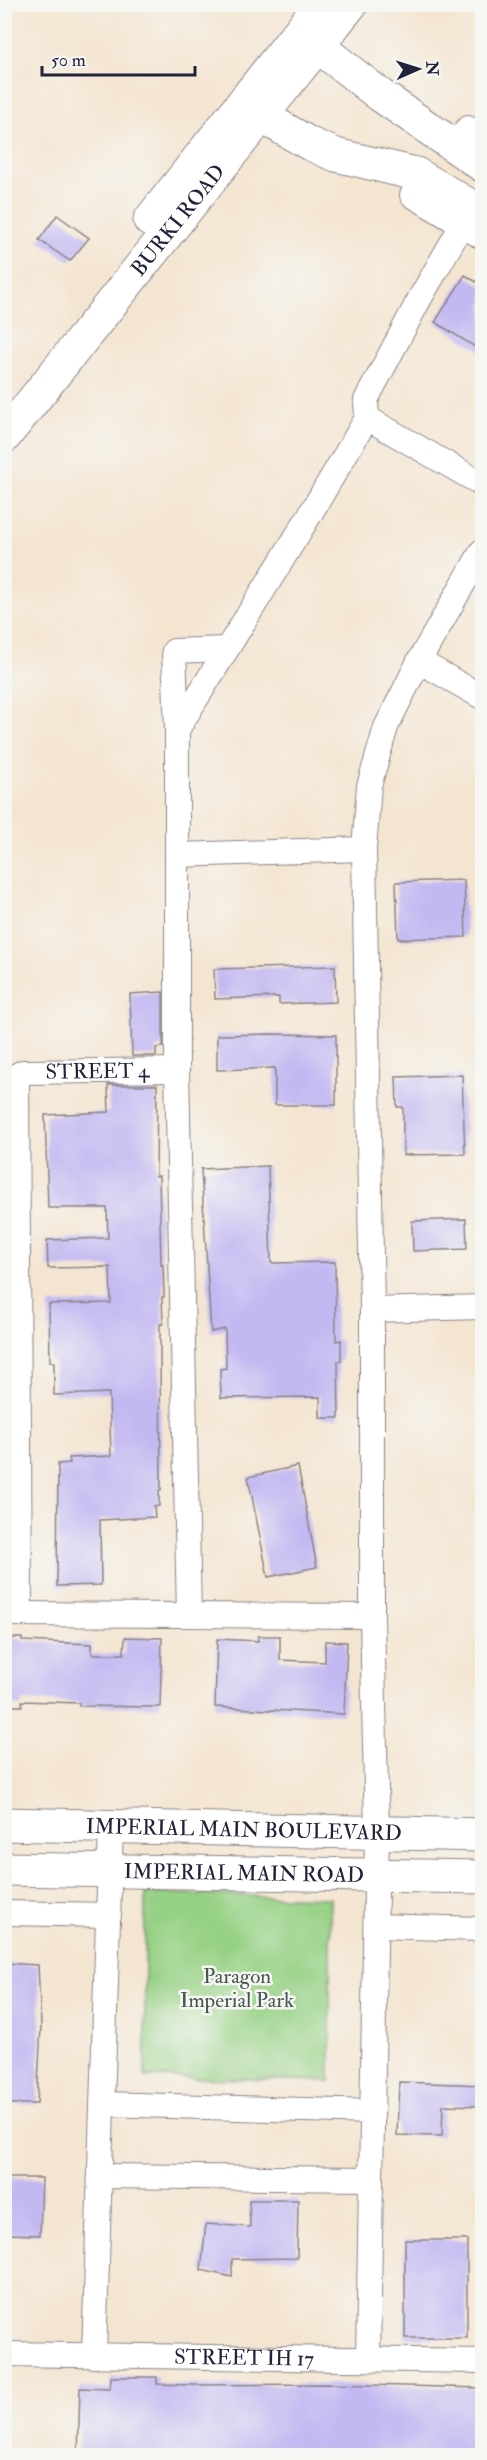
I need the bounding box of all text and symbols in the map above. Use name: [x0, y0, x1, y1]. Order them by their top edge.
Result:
scale bar: [42, 39, 195, 77]
north arrow: [388, 39, 448, 99]
text: 50 m: [51, 49, 86, 72]
text: N: [422, 60, 442, 77]
street label: BURKI ROAD: [125, 159, 231, 282]
street label: STREET 4: [45, 1057, 151, 1086]
street label: IMPERIAL MAIN BOULEVARD: [86, 1813, 402, 1847]
street label: IMPERIAL MAIN ROAD: [124, 1858, 364, 1889]
park label: Paragon Imperial Park: [180, 1963, 294, 2014]
street label: STREET IH 17: [174, 2343, 314, 2373]

